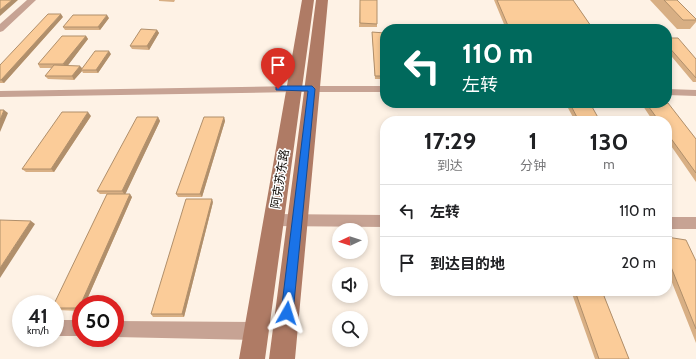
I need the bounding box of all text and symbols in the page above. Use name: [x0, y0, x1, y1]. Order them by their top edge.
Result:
text: 110 m: [462, 36, 533, 70]
icon: left: [396, 40, 448, 92]
pin: [261, 48, 295, 89]
icon: arrive: [267, 54, 289, 76]
text: 左转: [462, 74, 498, 96]
text: 17:29: [424, 126, 476, 155]
text: 1: [529, 126, 537, 155]
text: 130: [590, 127, 628, 156]
street label: 阿克苏东路: [267, 148, 292, 210]
text: m: [603, 156, 615, 172]
text: 到达: [437, 157, 463, 173]
text: 分钟: [520, 157, 546, 173]
icon: left: [396, 200, 418, 222]
text: 110 m: [619, 202, 656, 220]
text: 左转: [430, 203, 460, 221]
north arrow: [332, 223, 368, 259]
map controls: [332, 223, 368, 347]
icon: arrive: [396, 252, 418, 274]
text: 20 m: [621, 254, 656, 272]
text: 到达目的地: [430, 255, 505, 273]
button: sound: [332, 267, 368, 303]
position arrow: [266, 292, 308, 334]
speed limit sign: 50: [72, 295, 124, 347]
text: 41: [28, 304, 48, 328]
button: search: [332, 311, 368, 347]
text: km/h: [27, 324, 49, 337]

